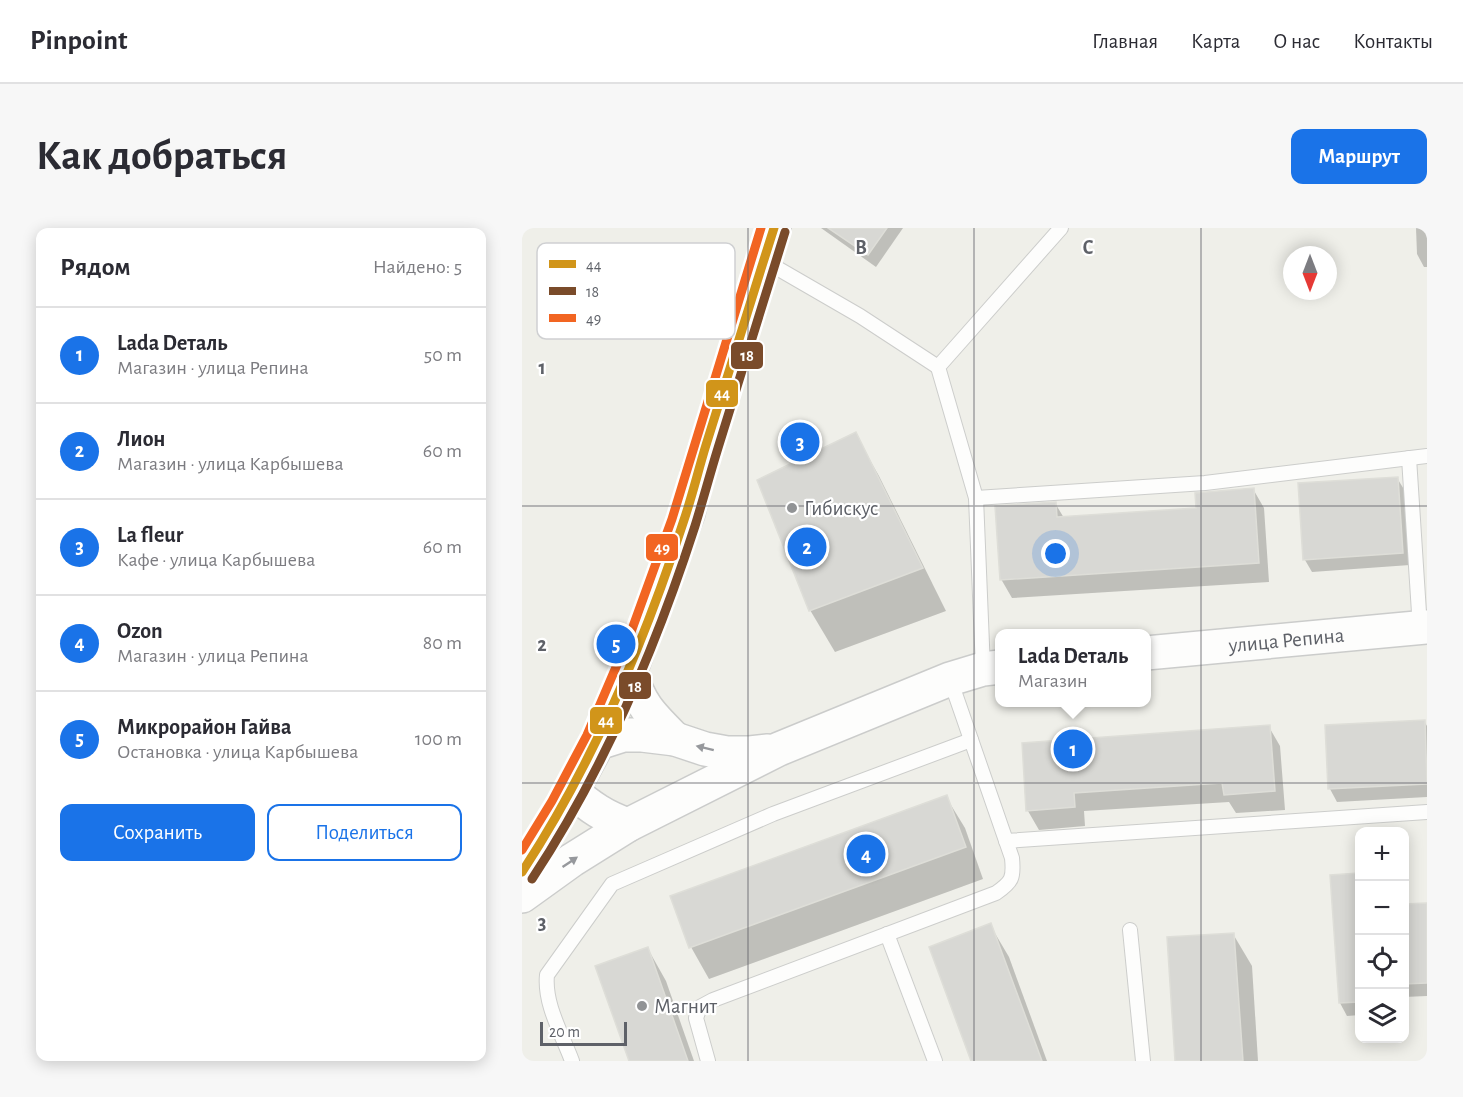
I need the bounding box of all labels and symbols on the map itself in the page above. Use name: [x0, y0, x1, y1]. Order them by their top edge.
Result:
text: B: [855, 238, 867, 258]
text: C: [1083, 238, 1094, 258]
legend: [537, 243, 735, 339]
north arrow: [1283, 246, 1337, 300]
text: 44: [586, 257, 602, 273]
text: 18: [586, 284, 599, 300]
text: 49: [586, 311, 601, 327]
line badge: 18: [730, 341, 764, 370]
text: 18: [740, 348, 754, 364]
text: 1: [538, 358, 546, 378]
line badge: 44: [705, 379, 739, 408]
text: 44: [714, 386, 730, 402]
pin: 3: [780, 420, 820, 464]
place label: Гибискус: [804, 498, 879, 519]
marker: Гибискус: [785, 501, 799, 515]
pin: 2: [788, 524, 826, 570]
line badge: 49: [645, 533, 679, 562]
your location: [1041, 539, 1070, 568]
text: 49: [654, 540, 670, 556]
pin: 5: [596, 622, 635, 666]
street label: улица Репина: [1227, 625, 1346, 656]
text: 2: [537, 635, 547, 655]
line badge: 18: [618, 671, 652, 700]
text: 18: [628, 679, 642, 695]
line badge: 44: [589, 706, 623, 735]
text: 44: [598, 713, 614, 729]
pin: 1: [1054, 726, 1092, 772]
one-way arrow: [696, 743, 715, 753]
pin: 4: [846, 832, 886, 876]
one-way arrow: [561, 856, 577, 868]
text: 3: [538, 913, 546, 933]
place label: Магнит: [654, 996, 718, 1017]
marker: Магнит: [635, 999, 649, 1013]
scale bar: [540, 1019, 627, 1046]

